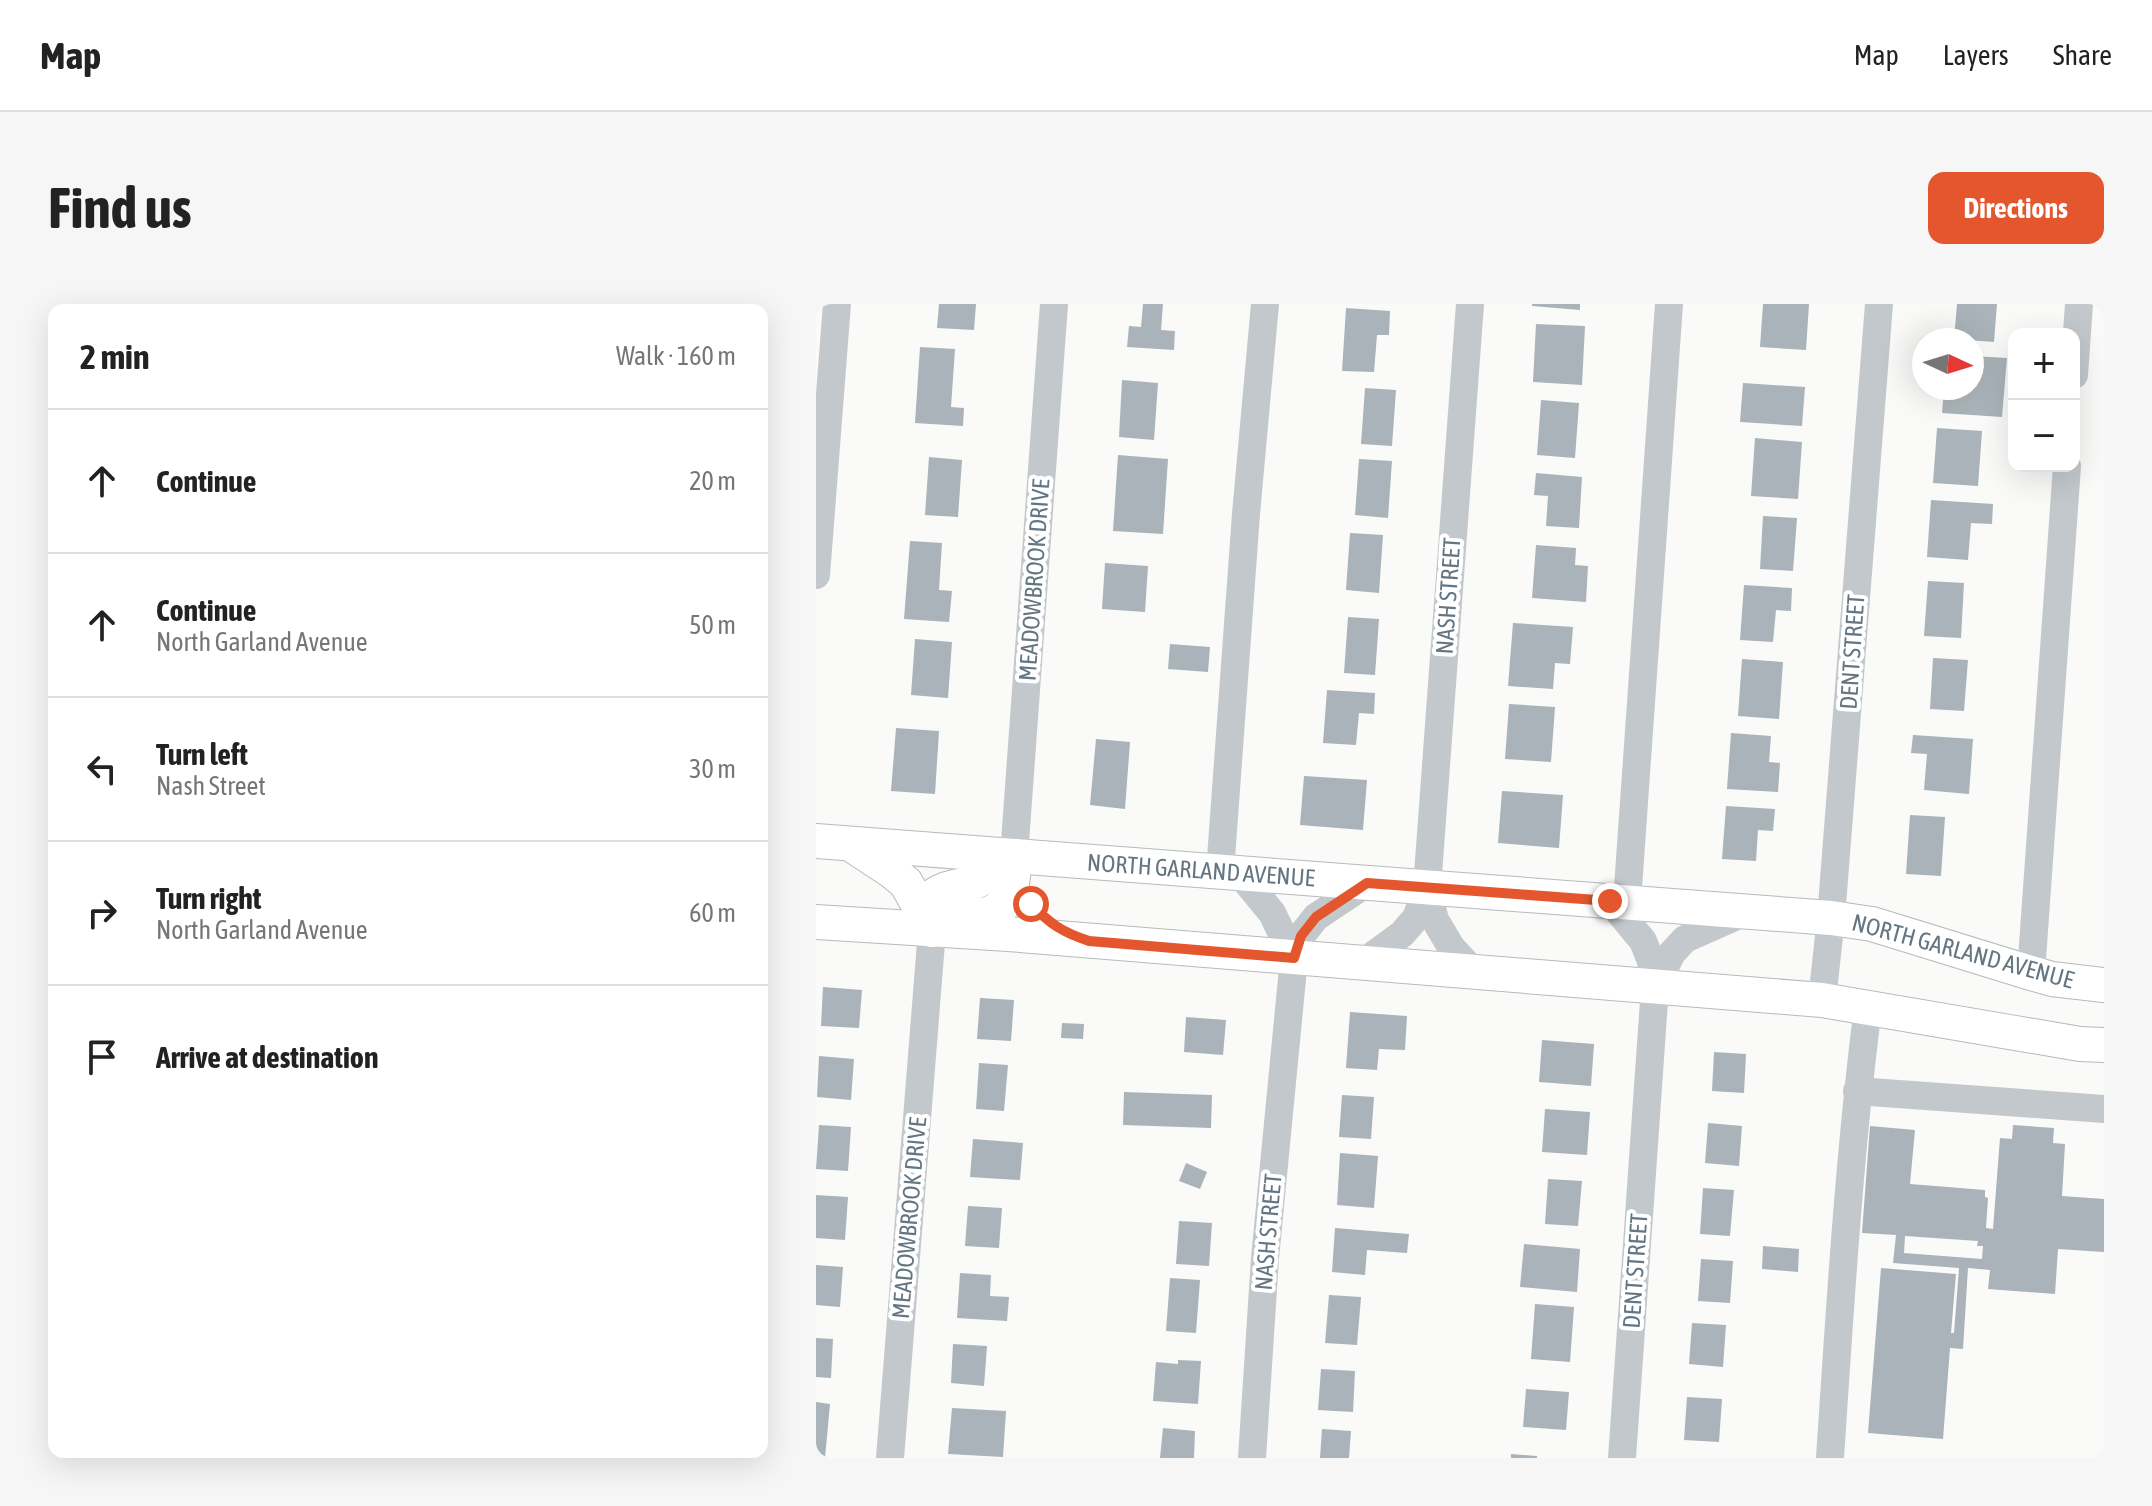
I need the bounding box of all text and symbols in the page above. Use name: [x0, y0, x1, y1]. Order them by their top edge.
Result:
text: Map: [40, 34, 101, 77]
text: Map: [1854, 39, 1899, 71]
text: Layers: [1943, 39, 2009, 71]
text: Share: [2053, 39, 2112, 71]
button: Directions: [1928, 172, 2104, 244]
text: Find us: [48, 176, 192, 240]
north arrow: [1912, 328, 1984, 400]
map controls: [2008, 328, 2080, 472]
button: +: [2008, 328, 2080, 400]
text: 2 min: [80, 337, 149, 376]
text: Walk · 160 m: [616, 341, 736, 371]
button: −: [2008, 400, 2080, 472]
icon: ahead: [80, 459, 124, 503]
text: Continue: [156, 464, 256, 498]
text: 20 m: [689, 466, 736, 496]
street label: MEADOWBROOK DRIVE: [1013, 478, 1055, 682]
street label: NASH STREET: [1430, 536, 1466, 655]
text: Continue: [156, 593, 256, 627]
street label: DENT STREET: [1835, 593, 1870, 710]
icon: ahead: [80, 603, 124, 647]
text: 50 m: [689, 610, 736, 640]
text: North Garland Avenue: [156, 627, 368, 657]
text: Turn left: [156, 737, 248, 771]
icon: left: [80, 747, 124, 791]
text: 30 m: [689, 754, 736, 784]
text: Nash Street: [156, 771, 266, 801]
street label: NORTH GARLAND AVENUE: [1086, 849, 1316, 891]
text: Turn right: [156, 881, 262, 915]
route end: [1592, 883, 1628, 919]
route start: [1013, 886, 1049, 922]
icon: right: [80, 891, 124, 935]
text: 60 m: [689, 898, 736, 928]
street label: NORTH GARLAND AVENUE: [1849, 908, 2077, 994]
text: North Garland Avenue: [156, 915, 368, 945]
icon: arrive: [80, 1035, 124, 1079]
text: Arrive at destination: [156, 1040, 378, 1074]
street label: MEADOWBROOK DRIVE: [887, 1116, 931, 1320]
street label: NASH STREET: [1249, 1172, 1287, 1291]
street label: DENT STREET: [1618, 1212, 1653, 1329]

